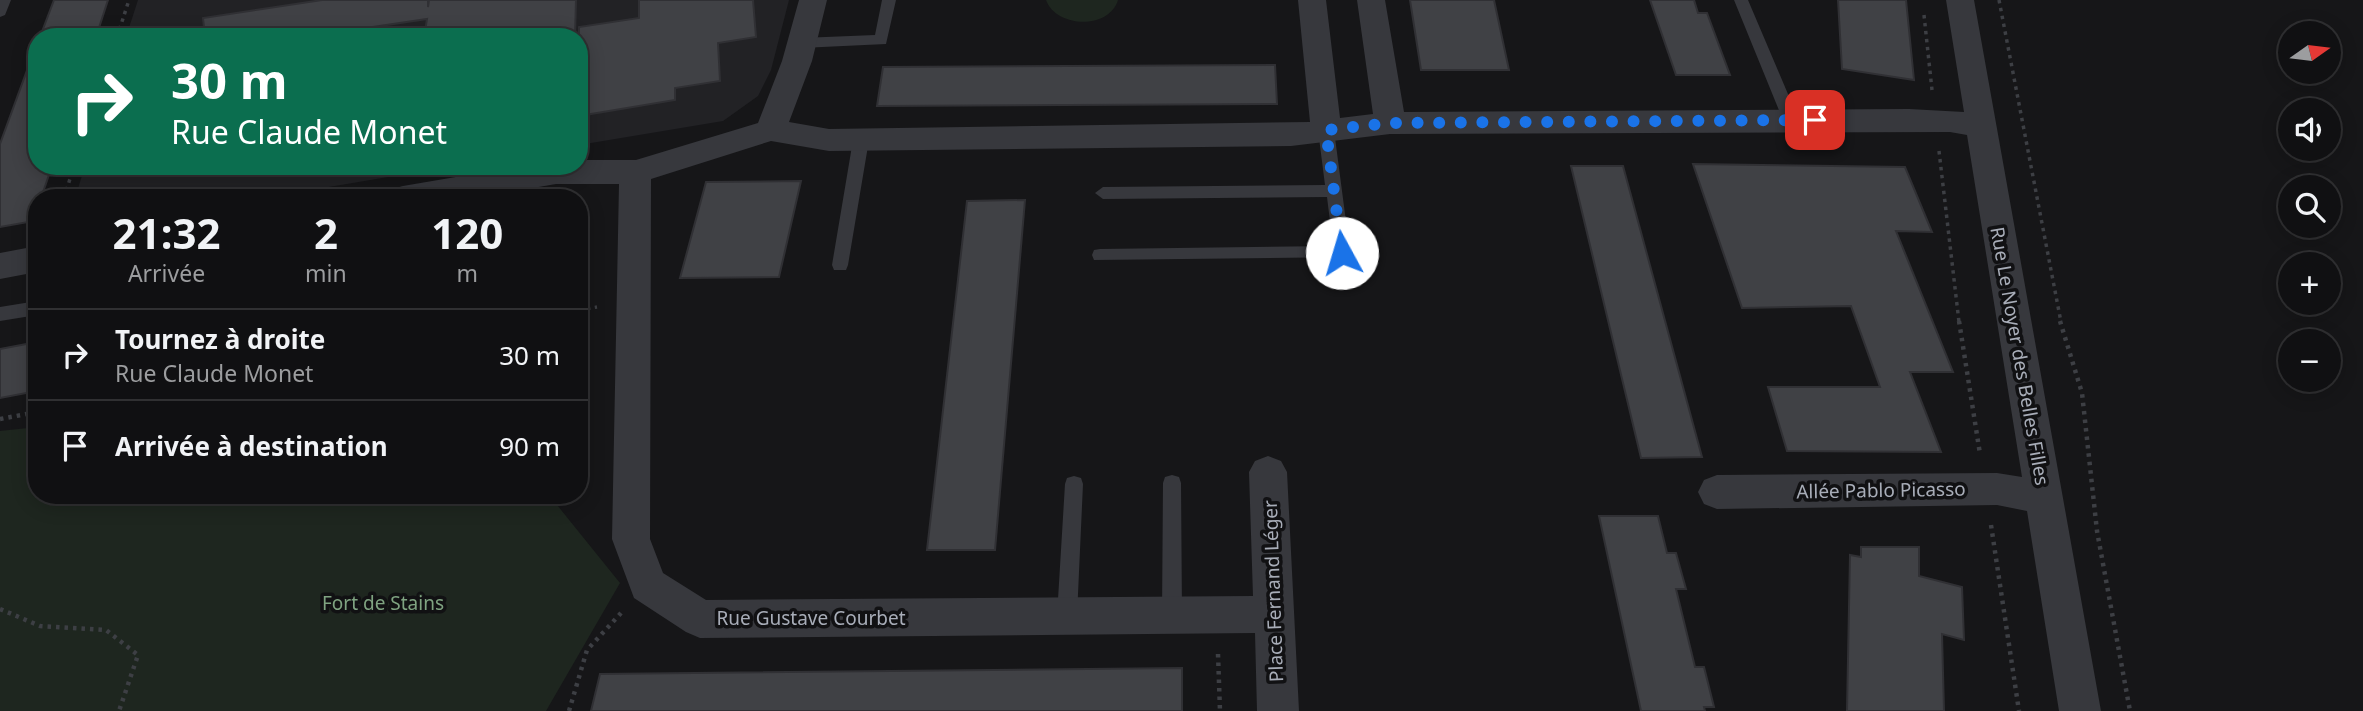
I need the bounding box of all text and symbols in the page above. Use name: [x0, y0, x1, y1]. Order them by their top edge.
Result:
north arrow: [2278, 21, 2342, 84]
map controls: [2278, 21, 2341, 392]
text: 30 m: [171, 47, 288, 113]
icon: right: [56, 56, 147, 147]
pin: [1785, 90, 1845, 150]
button: sound: [2278, 98, 2341, 161]
icon: arrive: [1796, 101, 1834, 139]
text: Rue Claude Monet: [171, 110, 447, 153]
button: search: [2278, 175, 2341, 238]
text: 21:32: [113, 204, 220, 261]
text: 2: [314, 204, 338, 261]
text: 120: [431, 204, 503, 261]
position arrow: [1305, 216, 1379, 290]
street label: Rue Le Noyer des Belles Filles: [1984, 225, 2056, 487]
button: +: [2278, 252, 2341, 315]
text: Arrivée: [128, 257, 205, 289]
text: min: [305, 257, 347, 289]
text: m: [457, 257, 478, 289]
text: Tournez à droite: [115, 321, 325, 357]
button: −: [2278, 329, 2341, 392]
icon: right: [56, 336, 94, 374]
text: 30 m: [499, 337, 560, 373]
text: Rue Claude Monet: [115, 357, 313, 389]
icon: arrive: [56, 427, 94, 465]
text: Arrivée à destination: [115, 428, 388, 464]
text: 90 m: [499, 428, 560, 464]
street label: Allée Pablo Picasso: [1796, 476, 1966, 504]
street label: Place Fernand Léger: [1257, 499, 1289, 682]
park label: Fort de Stains: [322, 590, 444, 616]
street label: Rue Gustave Courbet: [716, 605, 906, 631]

